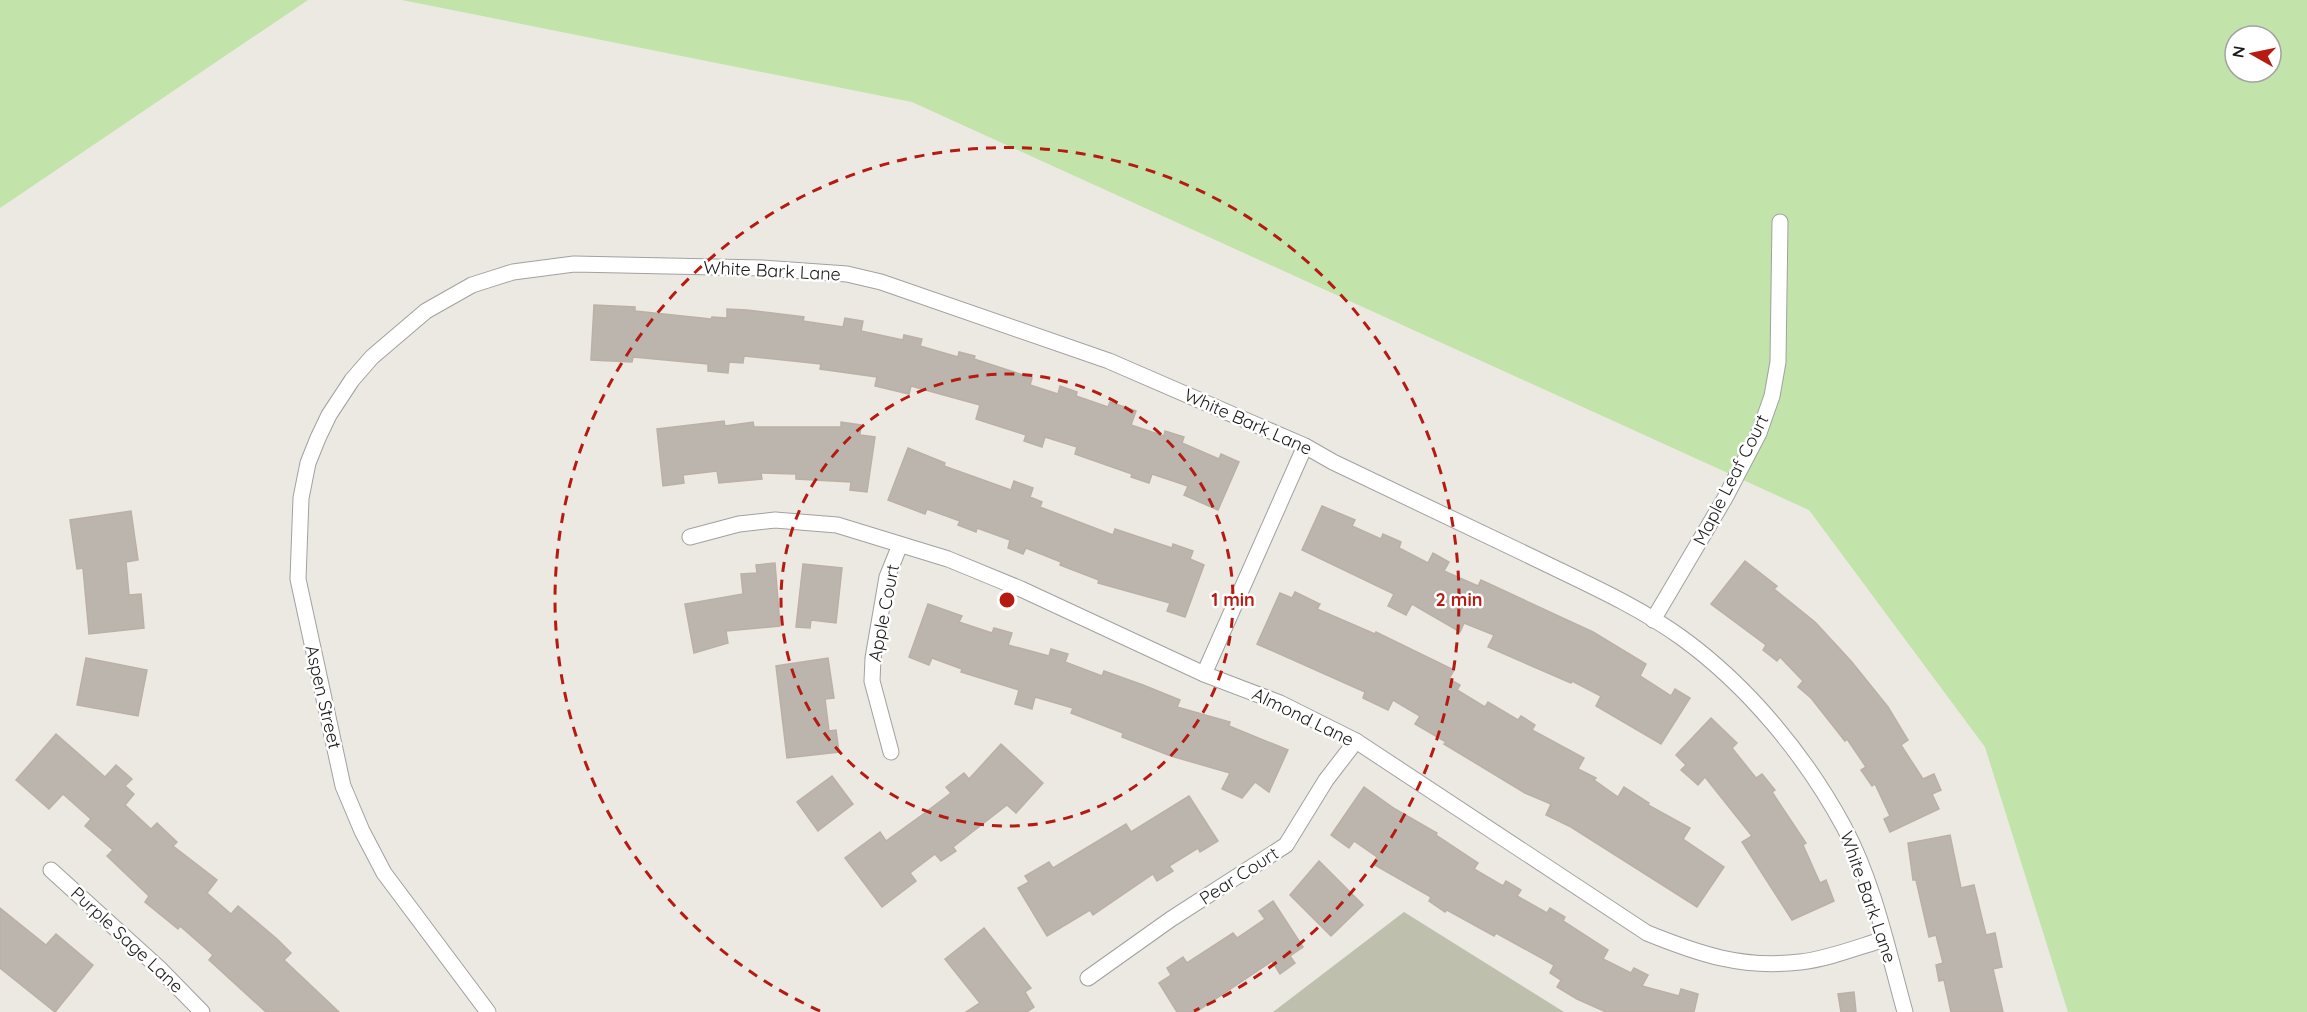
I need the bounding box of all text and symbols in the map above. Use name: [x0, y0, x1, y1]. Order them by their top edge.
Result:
north arrow: [2223, 24, 2283, 84]
text: N: [2227, 44, 2249, 59]
street label: White Bark Lane: [703, 255, 841, 286]
street label: White Bark Lane: [1181, 383, 1316, 460]
street label: Maple Leaf Court: [1688, 411, 1773, 549]
street label: Apple Court: [863, 562, 904, 663]
text: 1 min: [1211, 588, 1255, 611]
text: 2 min: [1436, 588, 1482, 611]
centre of rings: [997, 590, 1017, 610]
street label: Aspen Street: [300, 643, 347, 751]
street label: Almond Lane: [1249, 682, 1358, 751]
street label: White Bark Lane: [1835, 828, 1902, 966]
street label: Pear Court: [1195, 842, 1283, 910]
street label: Purple Sage Lane: [66, 882, 189, 998]

